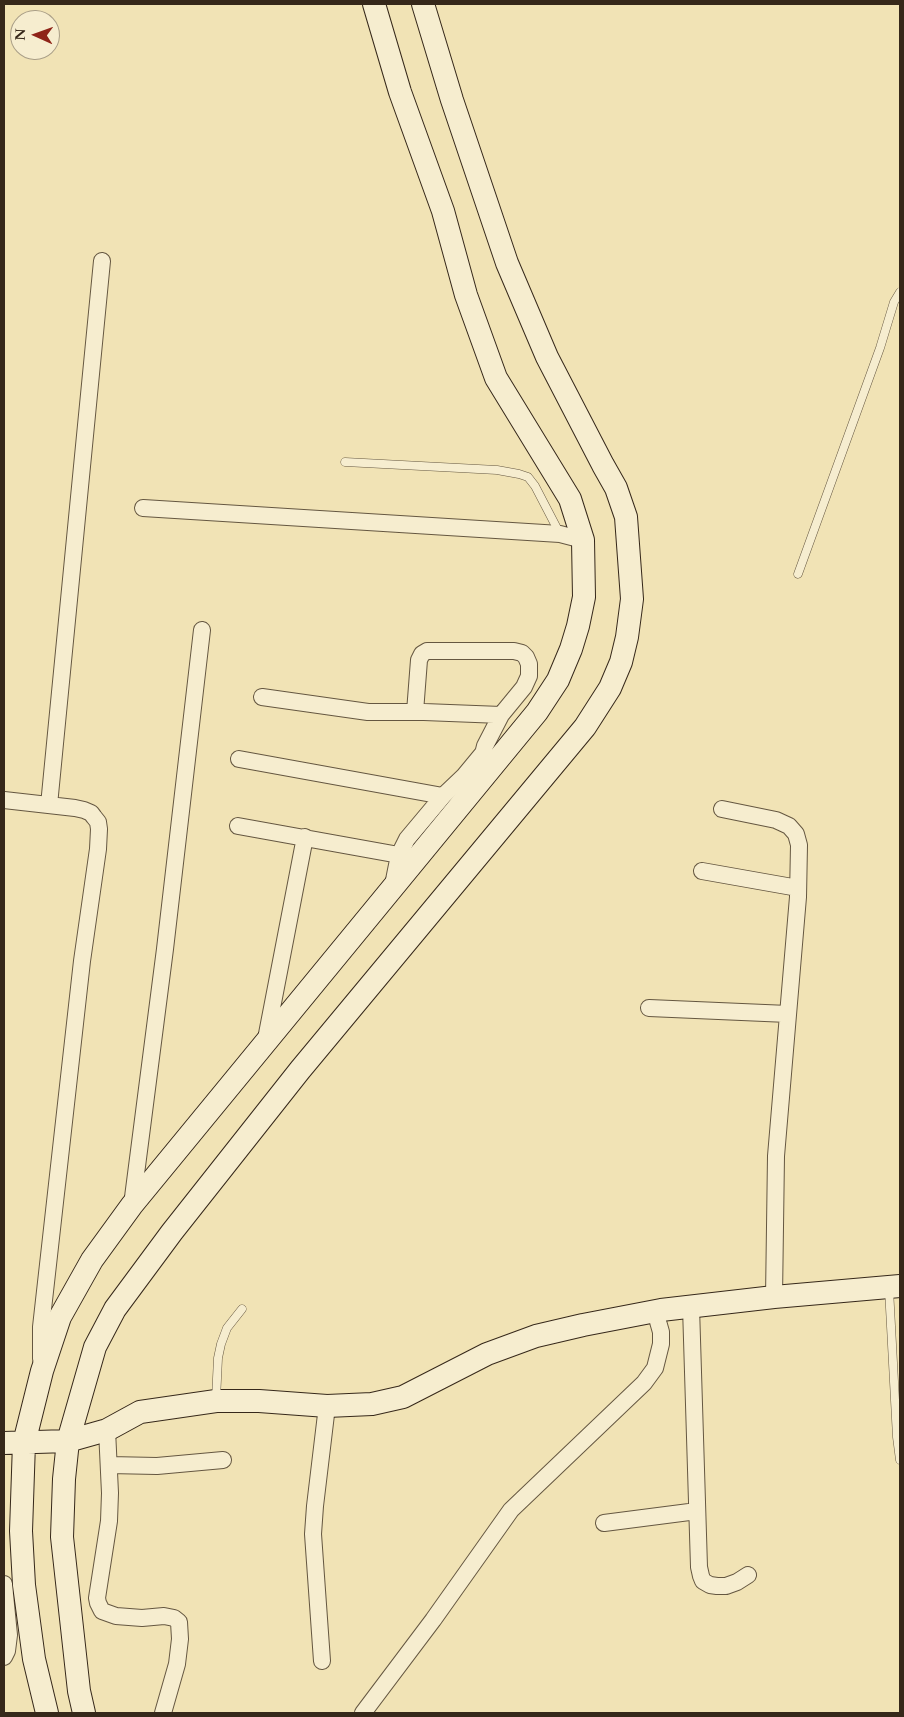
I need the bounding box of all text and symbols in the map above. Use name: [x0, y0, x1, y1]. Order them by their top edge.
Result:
north arrow: [10, 10, 60, 60]
text: N: [11, 28, 30, 41]

